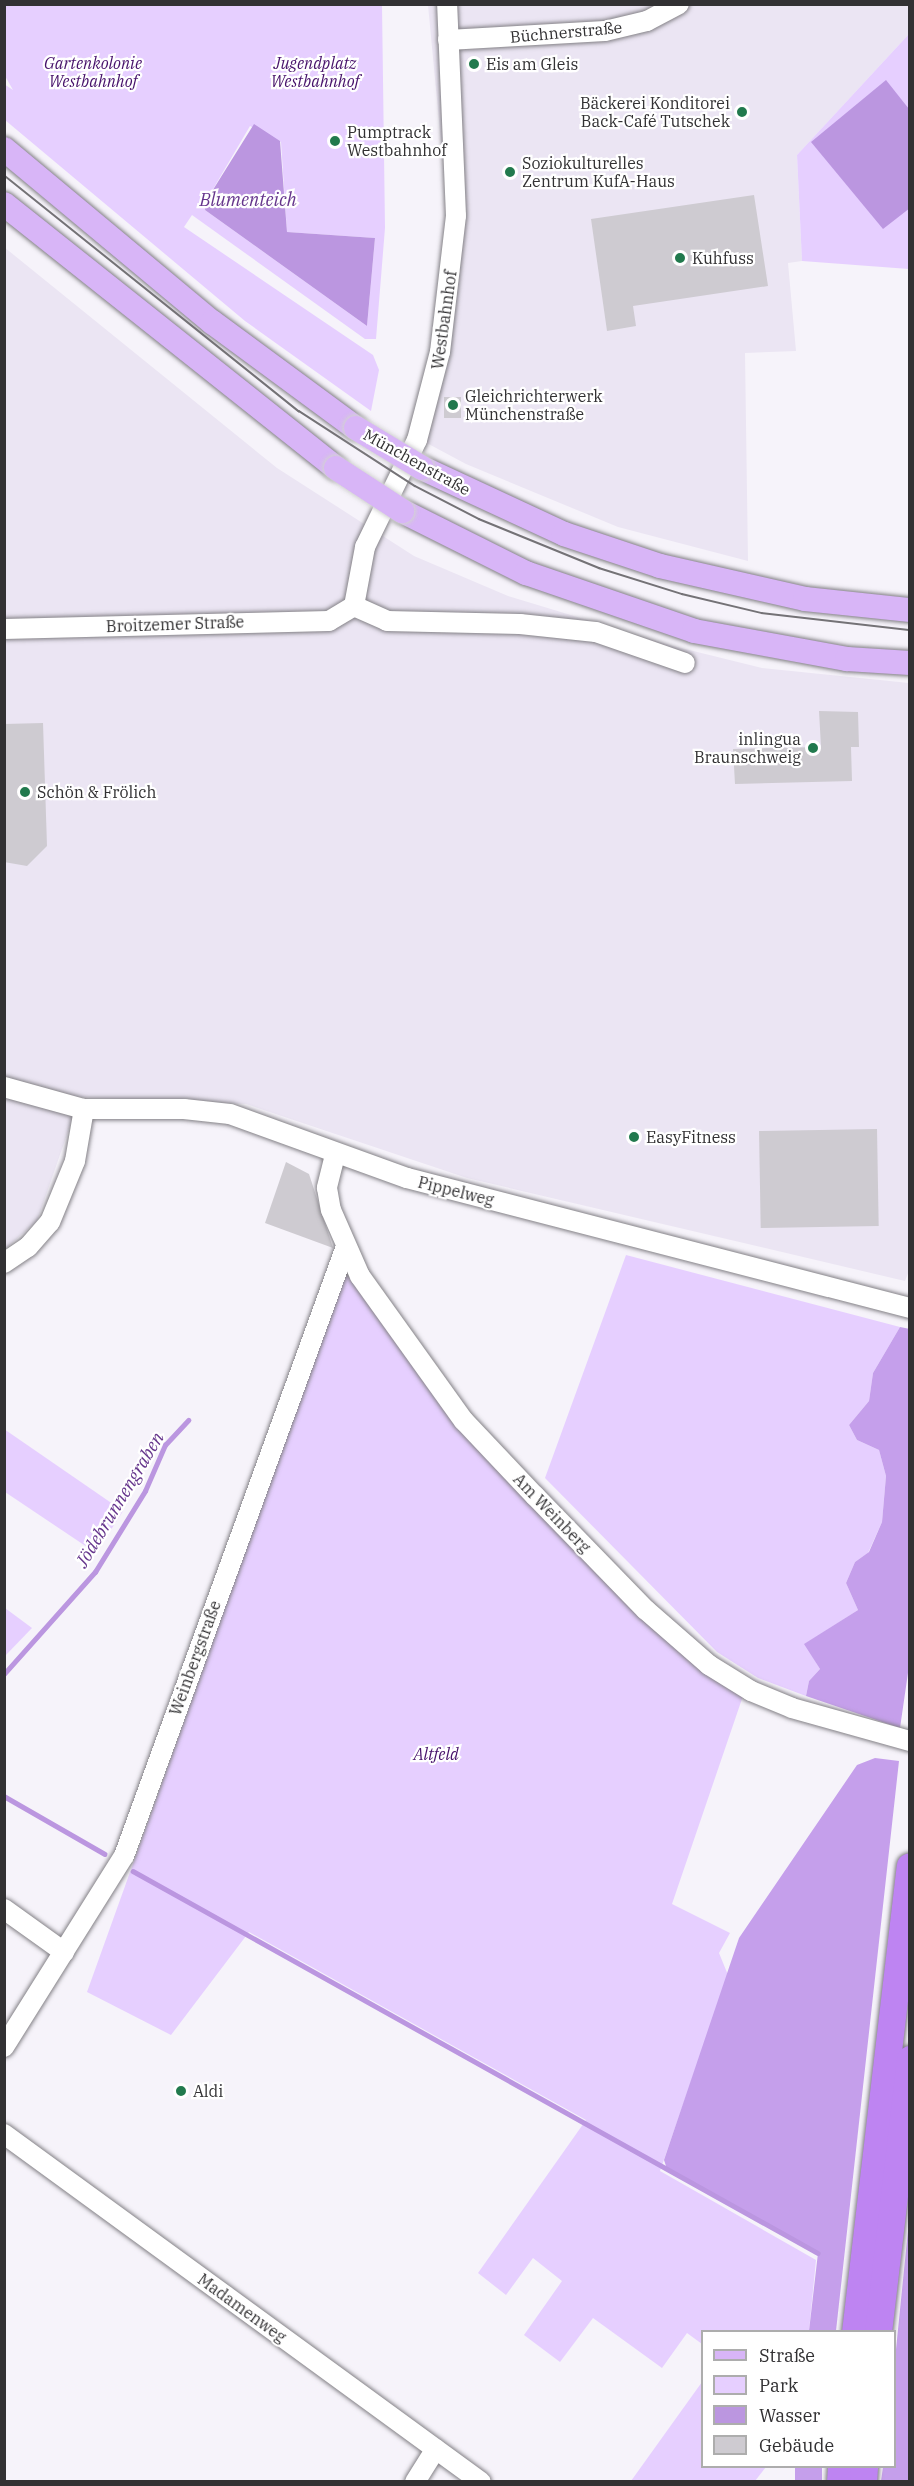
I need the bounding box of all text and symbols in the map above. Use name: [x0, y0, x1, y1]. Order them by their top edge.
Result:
street label: Büchnerstraße: [509, 18, 623, 46]
park label: Gartenkolonie Westbahnhof: [44, 53, 142, 91]
park label: Jugendplatz Westbahnhof: [271, 53, 359, 91]
place label: Eis am Gleis: [486, 54, 578, 74]
marker: Eis am Gleis: [467, 57, 481, 71]
place label: Bäckerei Konditorei Back-Café Tutschek: [580, 93, 730, 131]
marker: Bäckerei Konditorei Back-Café Tutschek: [735, 105, 749, 119]
place label: Pumptrack Westbahnhof: [347, 122, 447, 160]
marker: Pumptrack Westbahnhof: [328, 134, 342, 148]
place label: Soziokulturelles Zentrum KufA-Haus: [522, 153, 675, 191]
marker: Soziokulturelles Zentrum KufA-Haus: [503, 165, 517, 179]
water label: Blumenteich: [199, 189, 297, 211]
place label: Kuhfuss: [692, 248, 754, 268]
marker: Kuhfuss: [673, 251, 687, 265]
street label: Westbahnhof: [428, 269, 460, 371]
place label: Gleichrichterwerk Münchenstraße: [465, 386, 603, 424]
marker: Gleichrichterwerk Münchenstraße: [446, 398, 460, 412]
street label: Münchenstraße: [360, 425, 474, 499]
street label: Broitzemer Straße: [106, 612, 244, 636]
place label: inlingua Braunschweig: [694, 729, 801, 767]
marker: inlingua Braunschweig: [806, 741, 820, 755]
place label: Schön & Frölich: [37, 782, 156, 802]
marker: Schön & Frölich: [18, 785, 32, 799]
place label: EasyFitness: [646, 1127, 736, 1147]
marker: EasyFitness: [627, 1130, 641, 1144]
street label: Pippelweg: [416, 1172, 496, 1210]
water label: Jödebrunnengraben: [71, 1428, 169, 1572]
street label: Am Weinberg: [509, 1469, 595, 1557]
street label: Weinbergstraße: [165, 1598, 225, 1718]
park label: Altfeld: [413, 1744, 459, 1764]
place label: Aldi: [193, 2081, 223, 2101]
marker: Aldi: [174, 2084, 188, 2098]
street label: Madamenweg: [194, 2269, 290, 2347]
legend: [701, 2330, 896, 2468]
text: Straße: [759, 2344, 815, 2367]
text: Park: [759, 2374, 798, 2397]
text: Wasser: [759, 2404, 820, 2427]
text: Gebäude: [759, 2434, 834, 2457]

